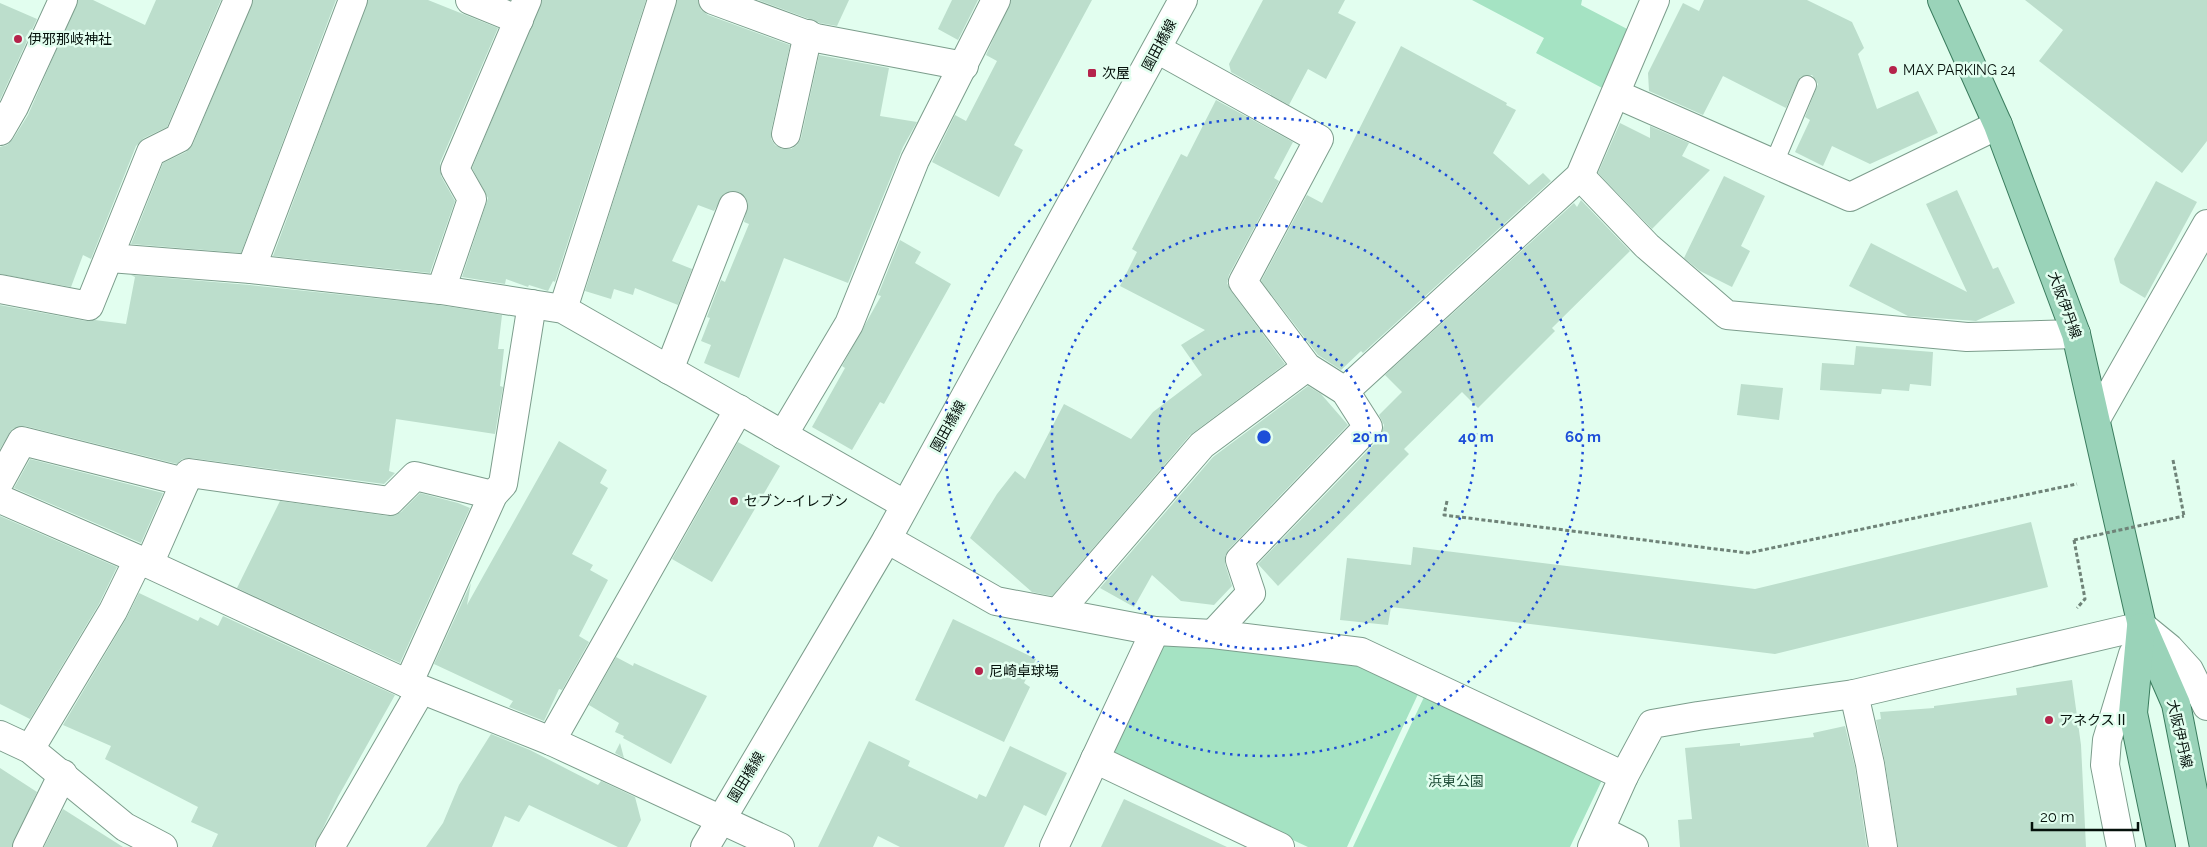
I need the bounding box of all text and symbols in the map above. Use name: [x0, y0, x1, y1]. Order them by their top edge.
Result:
street label: 園田橋線: [1139, 17, 1179, 73]
place label: 伊邪那岐神社: [28, 31, 112, 47]
marker: 伊邪那岐神社: [12, 33, 24, 45]
place label: MAX PARKING 24: [1903, 62, 2016, 78]
marker: MAX PARKING 24: [1887, 64, 1899, 76]
place label: 次屋: [1102, 65, 1130, 81]
marker: 次屋: [1086, 67, 1098, 79]
street label: 大阪伊丹線: [2046, 269, 2084, 341]
street label: 園田橋線: [927, 398, 969, 454]
centre of rings: [1255, 428, 1273, 446]
text: 20 m: [1352, 428, 1388, 446]
text: 40 m: [1458, 428, 1494, 446]
text: 60 m: [1565, 428, 1601, 446]
place label: セブン-イレブン: [744, 493, 848, 509]
marker: セブン-イレブン: [728, 495, 740, 507]
place label: 尼崎卓球場: [989, 663, 1059, 679]
marker: 尼崎卓球場: [973, 665, 985, 677]
street label: 大阪伊丹線: [2164, 698, 2196, 770]
place label: アネクスⅡ: [2059, 712, 2129, 728]
marker: アネクスⅡ: [2043, 714, 2055, 726]
street label: 園田橋線: [725, 749, 767, 805]
park label: 浜東公園: [1428, 773, 1484, 789]
scale bar: [2032, 800, 2138, 832]
text: 20 m: [2040, 808, 2075, 826]

